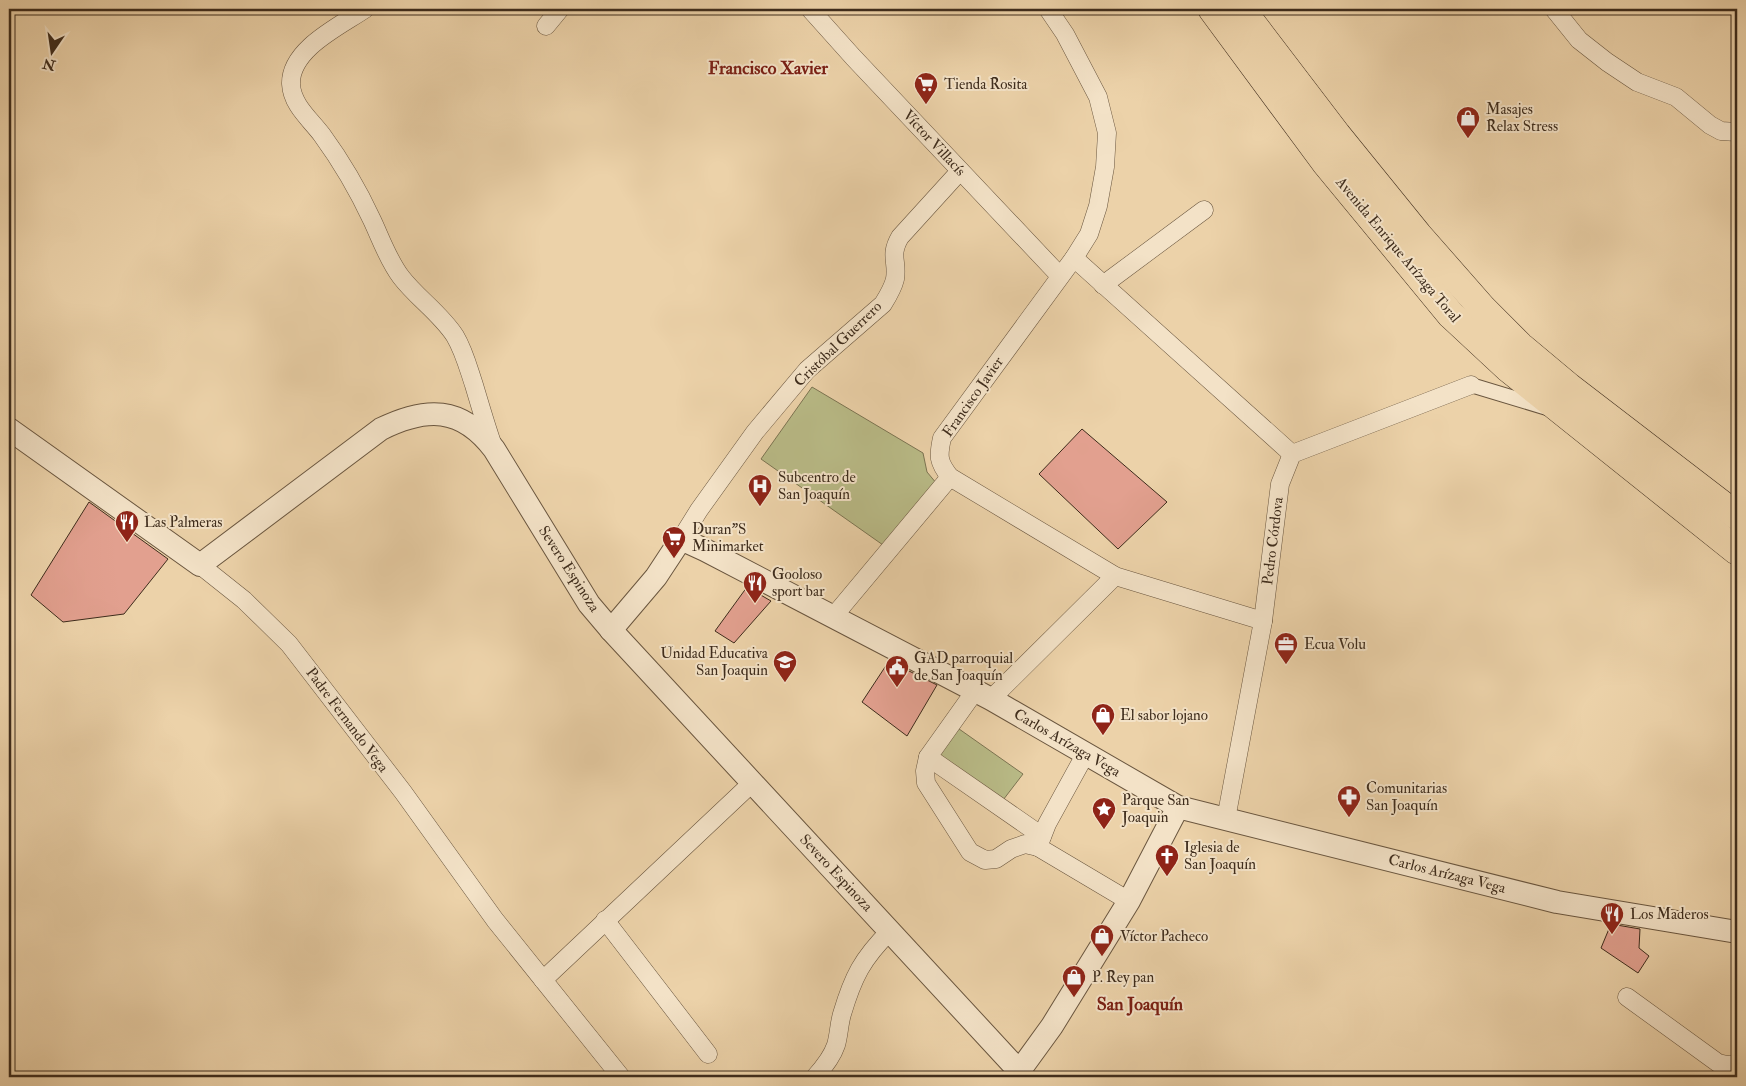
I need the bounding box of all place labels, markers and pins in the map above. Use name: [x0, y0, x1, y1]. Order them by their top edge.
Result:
supermarket icon: Tienda Rosita: [913, 71, 939, 105]
place label: Tienda Rosita: [944, 75, 1028, 94]
place label: Masajes Relax Stress: [1486, 100, 1558, 136]
shop icon: Masajes Relax Stress: [1455, 105, 1481, 139]
place label: Subcentro de San Joaquín: [778, 468, 856, 505]
hospital icon: Subcentro de San Joaquín: [747, 473, 773, 507]
restaurant icon: Las Palmeras: [114, 509, 140, 543]
place label: Las Palmeras: [144, 513, 223, 532]
place label: Duran"S Minimarket: [692, 520, 764, 556]
supermarket icon: Duran"S Minimarket: [661, 525, 687, 559]
place label: Gooloso sport bar: [772, 565, 825, 602]
restaurant icon: Gooloso sport bar: [742, 570, 768, 604]
office icon: Ecua Volu: [1273, 631, 1299, 665]
place label: Ecua Volu: [1304, 635, 1366, 654]
place label: Unidad Educativa San Joaquin: [661, 644, 769, 681]
school or university icon: Unidad Educativa San Joaquin: [772, 649, 798, 683]
place label: GAD parroquial de San Joaquín: [914, 649, 1013, 686]
public building icon: GAD parroquial de San Joaquín: [884, 654, 910, 688]
shop icon: El sabor lojano: [1090, 702, 1116, 736]
place label: El sabor lojano: [1120, 706, 1208, 725]
place label: Comunitarias San Joaquín: [1366, 779, 1447, 816]
pharmacy icon: Comunitarias San Joaquín: [1336, 784, 1362, 818]
place label: Parque San Joaquin: [1121, 791, 1190, 828]
place icon: Parque San Joaquin: [1091, 796, 1117, 830]
place label: Iglesia de San Joaquín: [1184, 838, 1256, 875]
church icon: Iglesia de San Joaquín: [1154, 843, 1180, 877]
restaurant icon: Los Maderos: [1599, 901, 1625, 935]
place label: Los Maderos: [1630, 905, 1709, 924]
shop icon: Víctor Pacheco: [1089, 923, 1115, 957]
place label: Víctor Pacheco: [1120, 927, 1208, 946]
shop icon: P. Rey pan: [1061, 964, 1087, 998]
place label: P. Rey pan: [1092, 968, 1154, 988]

